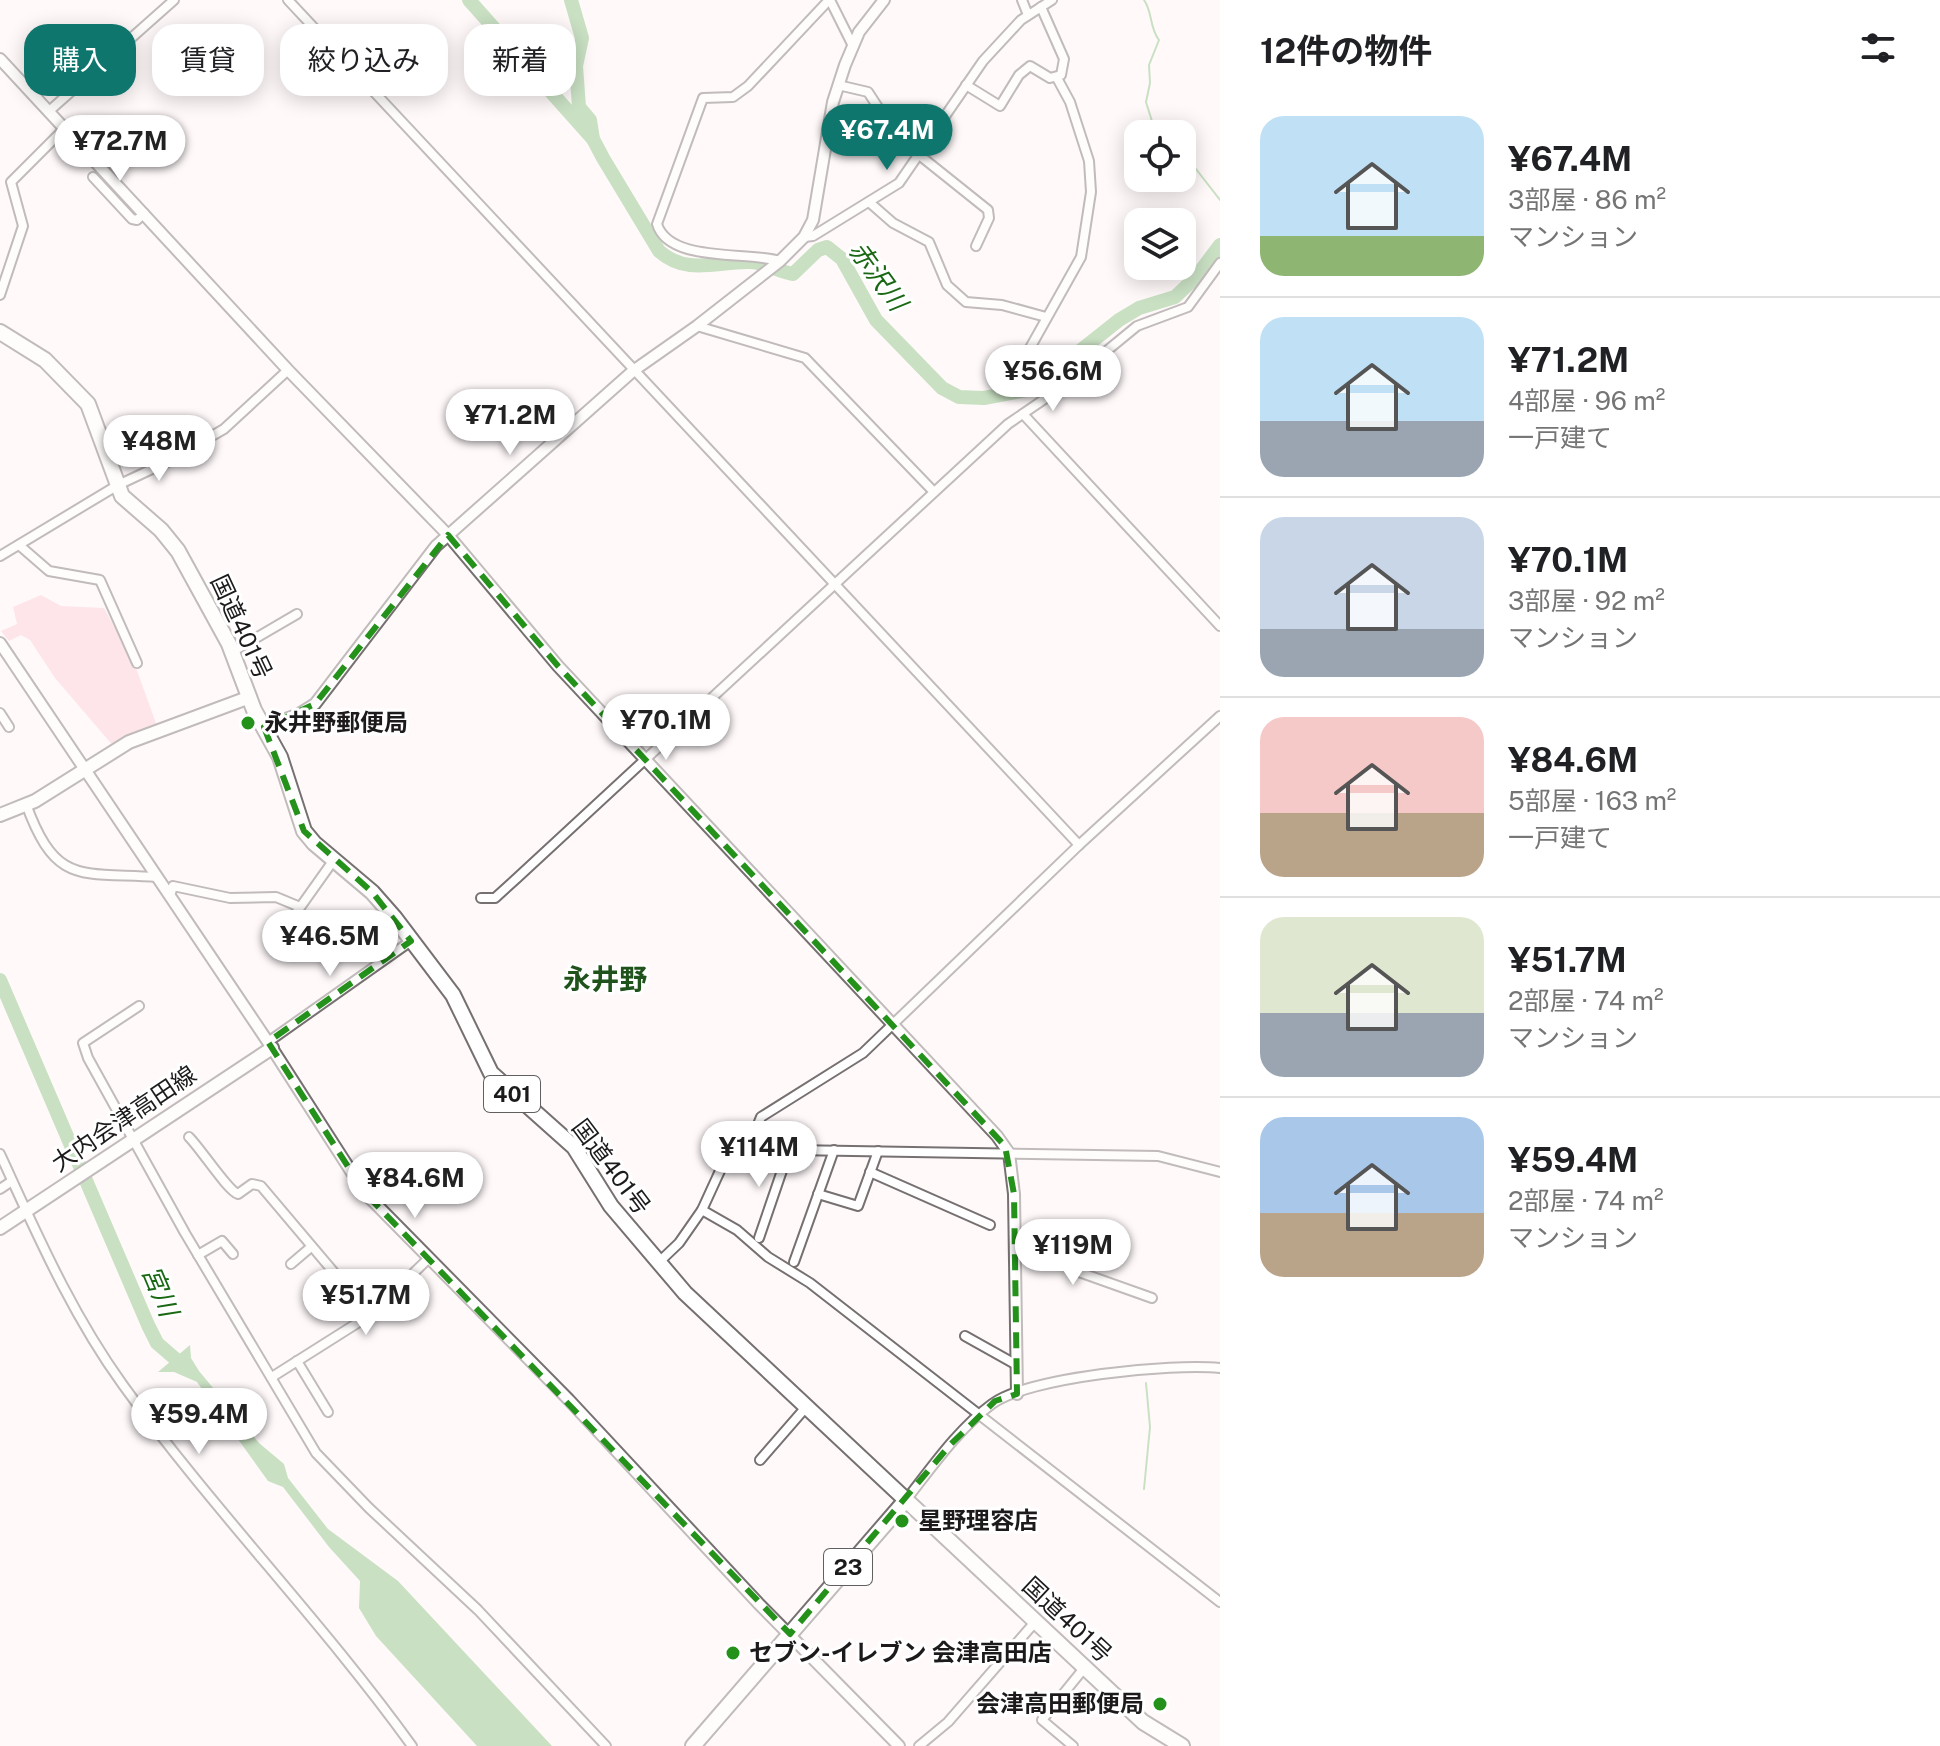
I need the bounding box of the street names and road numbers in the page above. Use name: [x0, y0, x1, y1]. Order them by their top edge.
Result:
street label: 国道401号: [206, 570, 278, 683]
street label: 大内会津高田線: [46, 1060, 201, 1177]
road number: 401: [484, 1076, 540, 1112]
street label: 国道401号: [567, 1113, 657, 1219]
road number: 23: [824, 1549, 872, 1585]
street label: 国道401号: [1017, 1571, 1118, 1668]

